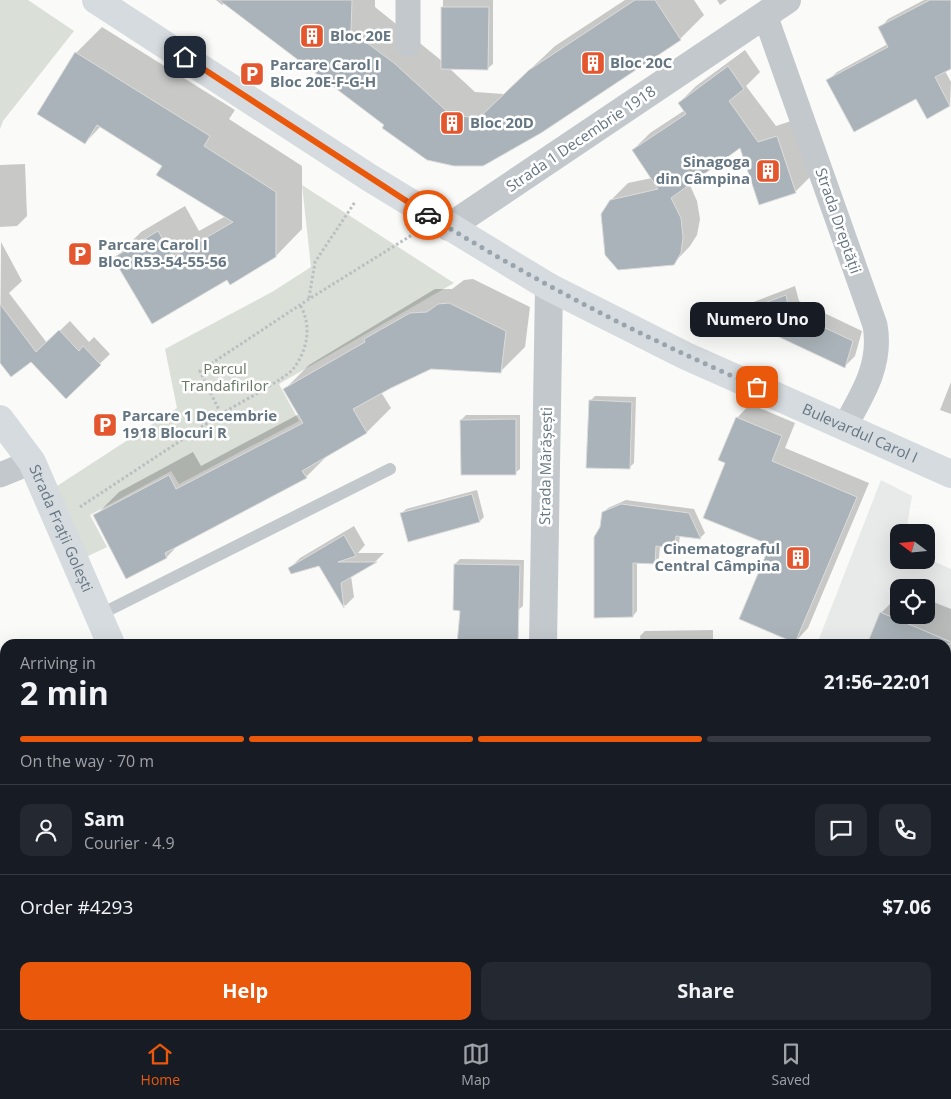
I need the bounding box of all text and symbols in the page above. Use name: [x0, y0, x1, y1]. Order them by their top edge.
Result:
building icon: Bloc 20E: [299, 23, 325, 49]
place label: Bloc 20E: [330, 25, 391, 45]
pin: [164, 36, 206, 78]
icon: home: [171, 43, 199, 71]
building icon: Bloc 20C: [580, 50, 606, 76]
place label: Bloc 20C: [610, 52, 673, 72]
place label: Parcare Carol I Bloc 20E-F-G-H: [270, 54, 380, 91]
parking icon: Parcare Carol I Bloc 20E-F-G-H: [239, 61, 265, 87]
street label: Strada 1 Decembrie 1918: [502, 81, 659, 196]
building icon: Bloc 20D: [439, 110, 465, 136]
place label: Bloc 20D: [470, 112, 534, 132]
place label: Sinagoga din Câmpina: [656, 151, 750, 188]
building icon: Sinagoga din Câmpina: [755, 158, 781, 184]
street label: Strada Dreptății: [811, 165, 866, 276]
courier: [403, 190, 453, 240]
icon: car: [414, 201, 442, 229]
place label: Parcare Carol I Bloc R53-54-55-56: [98, 234, 227, 271]
parking icon: Parcare Carol I Bloc R53-54-55-56: [67, 241, 93, 267]
callout: Numero Uno: [690, 302, 824, 337]
text: Numero Uno: [706, 308, 809, 330]
park label: Parcul Trandafirilor: [181, 358, 269, 395]
pin: [736, 366, 778, 408]
icon: bag: [743, 373, 771, 401]
street label: Bulevardul Carol I: [799, 398, 921, 467]
place label: Parcare 1 Decembrie 1918 Blocuri R: [122, 405, 277, 442]
street label: Strada Mărășești: [534, 407, 556, 525]
parking icon: Parcare 1 Decembrie 1918 Blocuri R: [92, 412, 118, 438]
street label: Strada Frații Golești: [25, 461, 98, 595]
north arrow: [890, 524, 935, 569]
map controls: [890, 524, 935, 624]
place label: Cinematograful Central Câmpina: [655, 538, 780, 575]
building icon: Cinematograful Central Câmpina: [785, 545, 811, 571]
button: locate: [890, 579, 935, 624]
text: Arriving in: [20, 652, 96, 674]
text: 21:56–22:01: [824, 669, 931, 695]
text: 2 min: [20, 671, 109, 714]
text: On the way · 70 m: [20, 750, 154, 772]
button: person: [20, 804, 72, 856]
button: chat: [815, 804, 867, 856]
button: phone: [879, 804, 931, 856]
text: Sam: [84, 806, 125, 832]
text: Courier · 4.9: [84, 832, 175, 854]
text: Order #4293: [20, 894, 133, 920]
text: $7.06: [882, 894, 931, 920]
button: Help: [20, 962, 471, 1020]
button: Share: [481, 962, 931, 1020]
tab: Home: [141, 1040, 180, 1089]
tab: Map: [461, 1040, 490, 1089]
tab: Saved: [771, 1040, 810, 1089]

